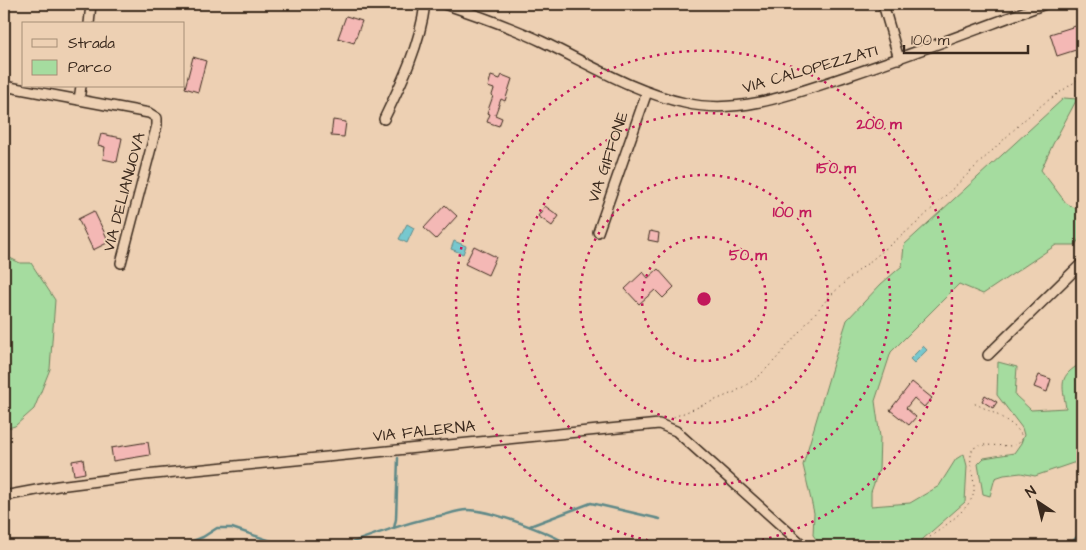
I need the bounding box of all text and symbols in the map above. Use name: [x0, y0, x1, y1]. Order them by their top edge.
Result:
legend: [22, 22, 185, 88]
scale bar: [904, 22, 1027, 54]
text: 100 m: [911, 30, 950, 51]
text: Strada: [68, 33, 115, 54]
street label: VIA CALOPEZZATI: [740, 39, 880, 99]
text: Parco: [68, 57, 112, 78]
street label: VIA GIFFONE: [582, 108, 634, 205]
text: 200 m: [855, 114, 902, 135]
street label: VIA DELIANUOVA: [97, 130, 151, 254]
text: 150 m: [816, 158, 856, 179]
text: 100 m: [773, 202, 812, 223]
text: 50 m: [729, 245, 767, 266]
centre of rings: [695, 290, 713, 308]
street label: VIA FALERNA: [372, 415, 476, 447]
north arrow: [1014, 478, 1064, 528]
text: N: [1022, 481, 1041, 503]

